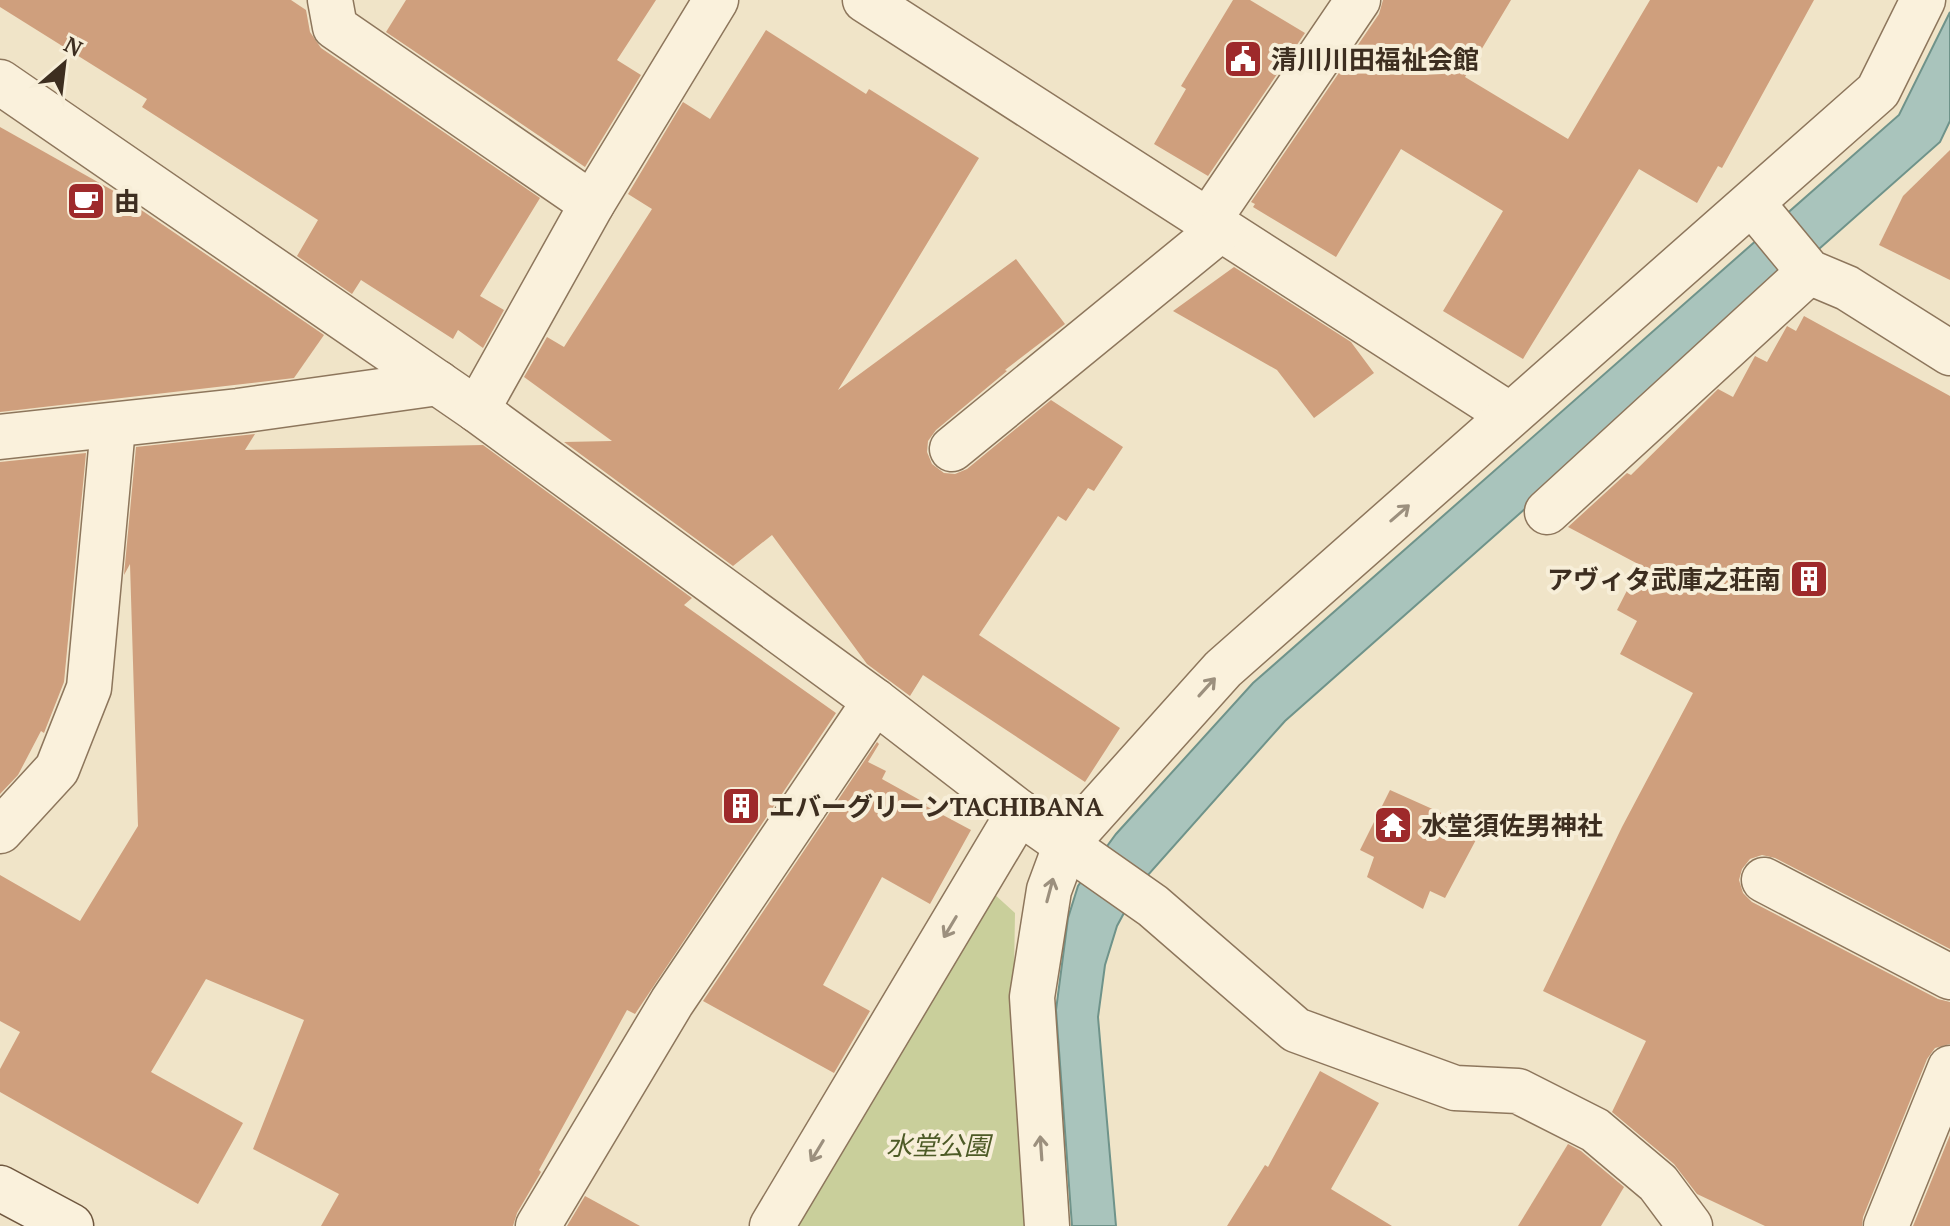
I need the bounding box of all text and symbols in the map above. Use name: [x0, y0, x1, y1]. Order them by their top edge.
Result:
north arrow: [24, 24, 104, 104]
text: N: [59, 29, 88, 63]
public building icon: 清川川田福祉会館: [1222, 38, 1264, 80]
place label: 清川川田福祉会館: [1271, 42, 1479, 76]
cafe icon: 由: [65, 180, 107, 222]
place label: 由: [114, 184, 140, 218]
one-way arrow: [1389, 504, 1409, 522]
building icon: アヴィタ武庫之荘南: [1788, 558, 1830, 600]
place label: アヴィタ武庫之荘南: [1547, 562, 1781, 596]
one-way arrow: [1197, 677, 1216, 698]
building icon: エバーグリーンTACHIBANA: [720, 785, 762, 827]
place label: エバーグリーンTACHIBANA: [769, 789, 1103, 823]
temple icon: 水堂須佐男神社: [1372, 804, 1414, 846]
place label: 水堂須佐男神社: [1421, 808, 1603, 842]
one-way arrow: [1044, 878, 1059, 904]
one-way arrow: [942, 915, 958, 938]
park label: 水堂公園: [886, 1128, 994, 1162]
one-way arrow: [1033, 1135, 1048, 1162]
one-way arrow: [809, 1138, 824, 1162]

